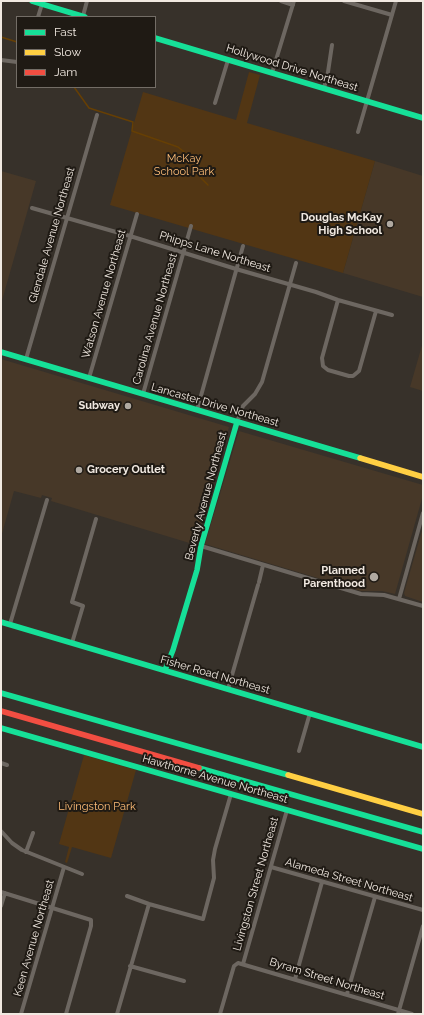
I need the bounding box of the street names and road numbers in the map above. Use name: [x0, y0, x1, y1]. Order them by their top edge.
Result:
street label: Hollywood Drive Northeast: [224, 42, 360, 94]
street label: Glendale Avenue Northeast: [26, 166, 78, 304]
street label: Watson Avenue Northeast: [79, 228, 129, 360]
street label: Phipps Lane Northeast: [158, 229, 272, 275]
street label: Carolina Avenue Northeast: [130, 252, 180, 386]
street label: Lancaster Drive Northeast: [150, 380, 280, 430]
street label: Beverly Avenue Northeast: [182, 430, 230, 562]
street label: Fisher Road Northeast: [159, 653, 271, 697]
street label: Hawthorne Avenue Northeast: [141, 752, 289, 806]
street label: Livingston Street Northeast: [231, 816, 281, 952]
street label: Alameda Street Northeast: [284, 855, 414, 905]
street label: Keen Avenue Northeast: [11, 878, 57, 998]
street label: Byram Street Northeast: [268, 955, 386, 1003]

